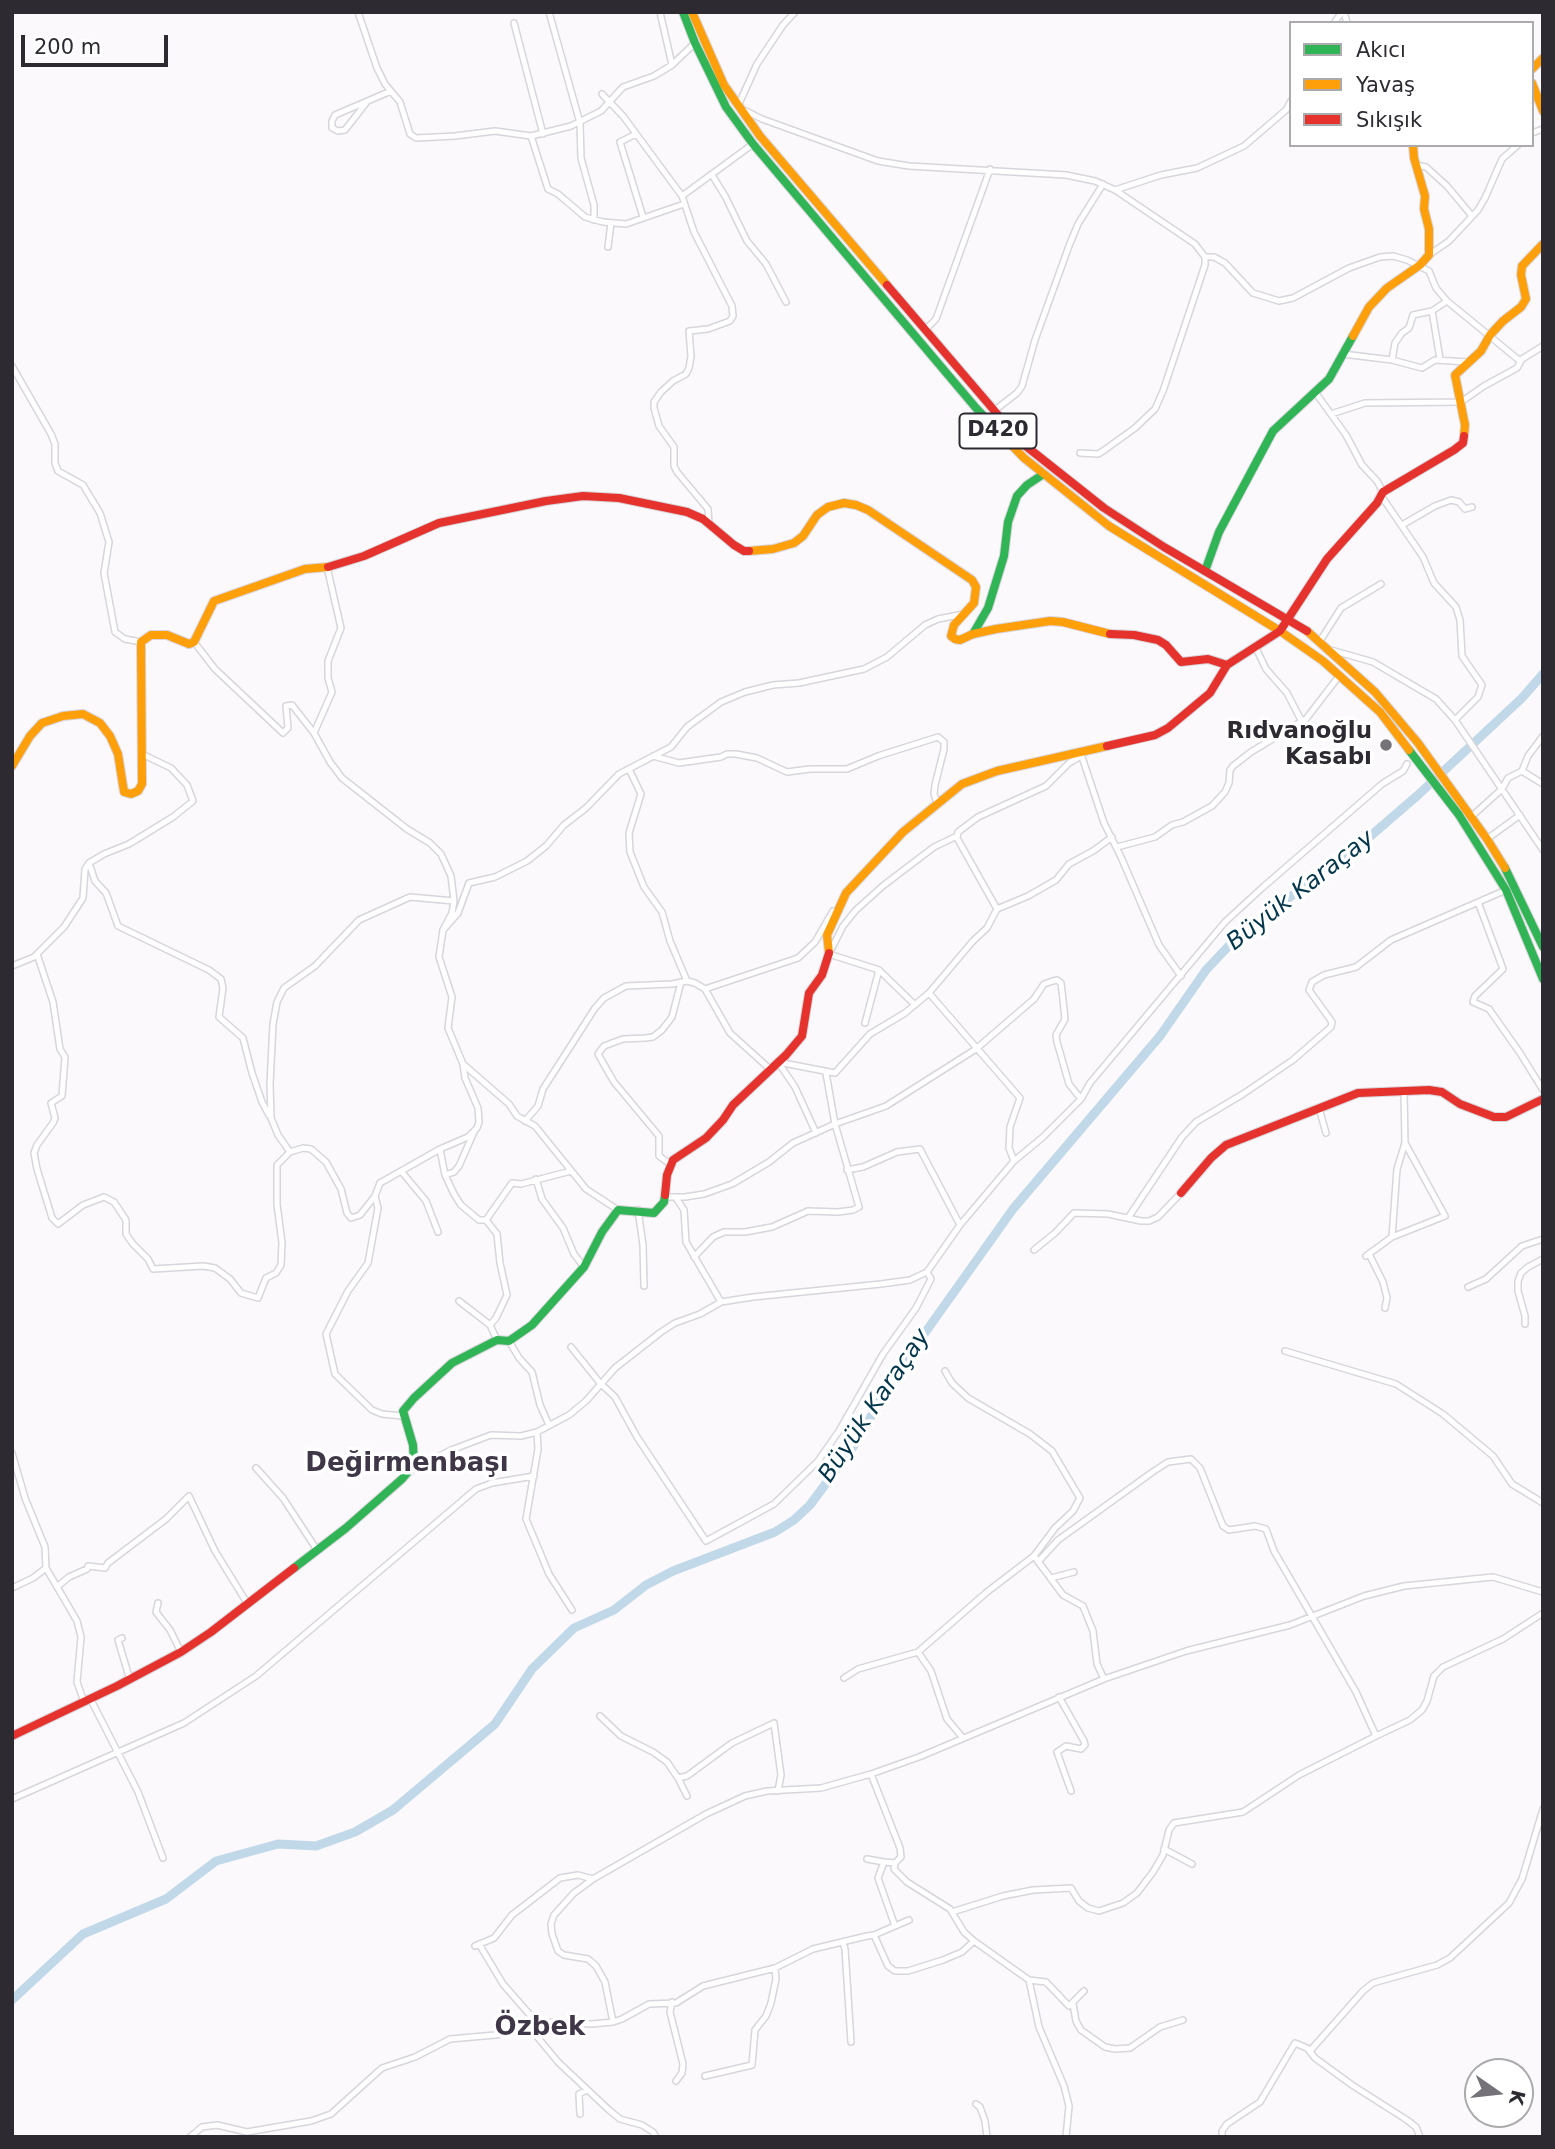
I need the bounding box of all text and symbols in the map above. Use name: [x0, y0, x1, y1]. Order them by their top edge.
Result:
scale bar: [24, 21, 172, 65]
legend: [1289, 21, 1534, 147]
text: 200 m: [34, 35, 101, 59]
text: Akıcı: [1356, 38, 1406, 62]
text: Yavaş: [1356, 73, 1415, 97]
text: Sıkışık: [1356, 108, 1422, 132]
road number: D420: [960, 414, 1036, 448]
place label: Rıdvanoğlu Kasabı: [1227, 718, 1372, 772]
marker: Rıdvanoğlu Kasabı: [1378, 737, 1394, 753]
water label: Büyük Karaçay: [1222, 825, 1380, 957]
water label: Büyük Karaçay: [813, 1324, 937, 1488]
district label: Değirmenbaşı: [305, 1448, 509, 1480]
district label: Özbek: [495, 2012, 585, 2044]
north arrow: [1464, 2058, 1534, 2128]
text: K: [1505, 2088, 1530, 2107]

